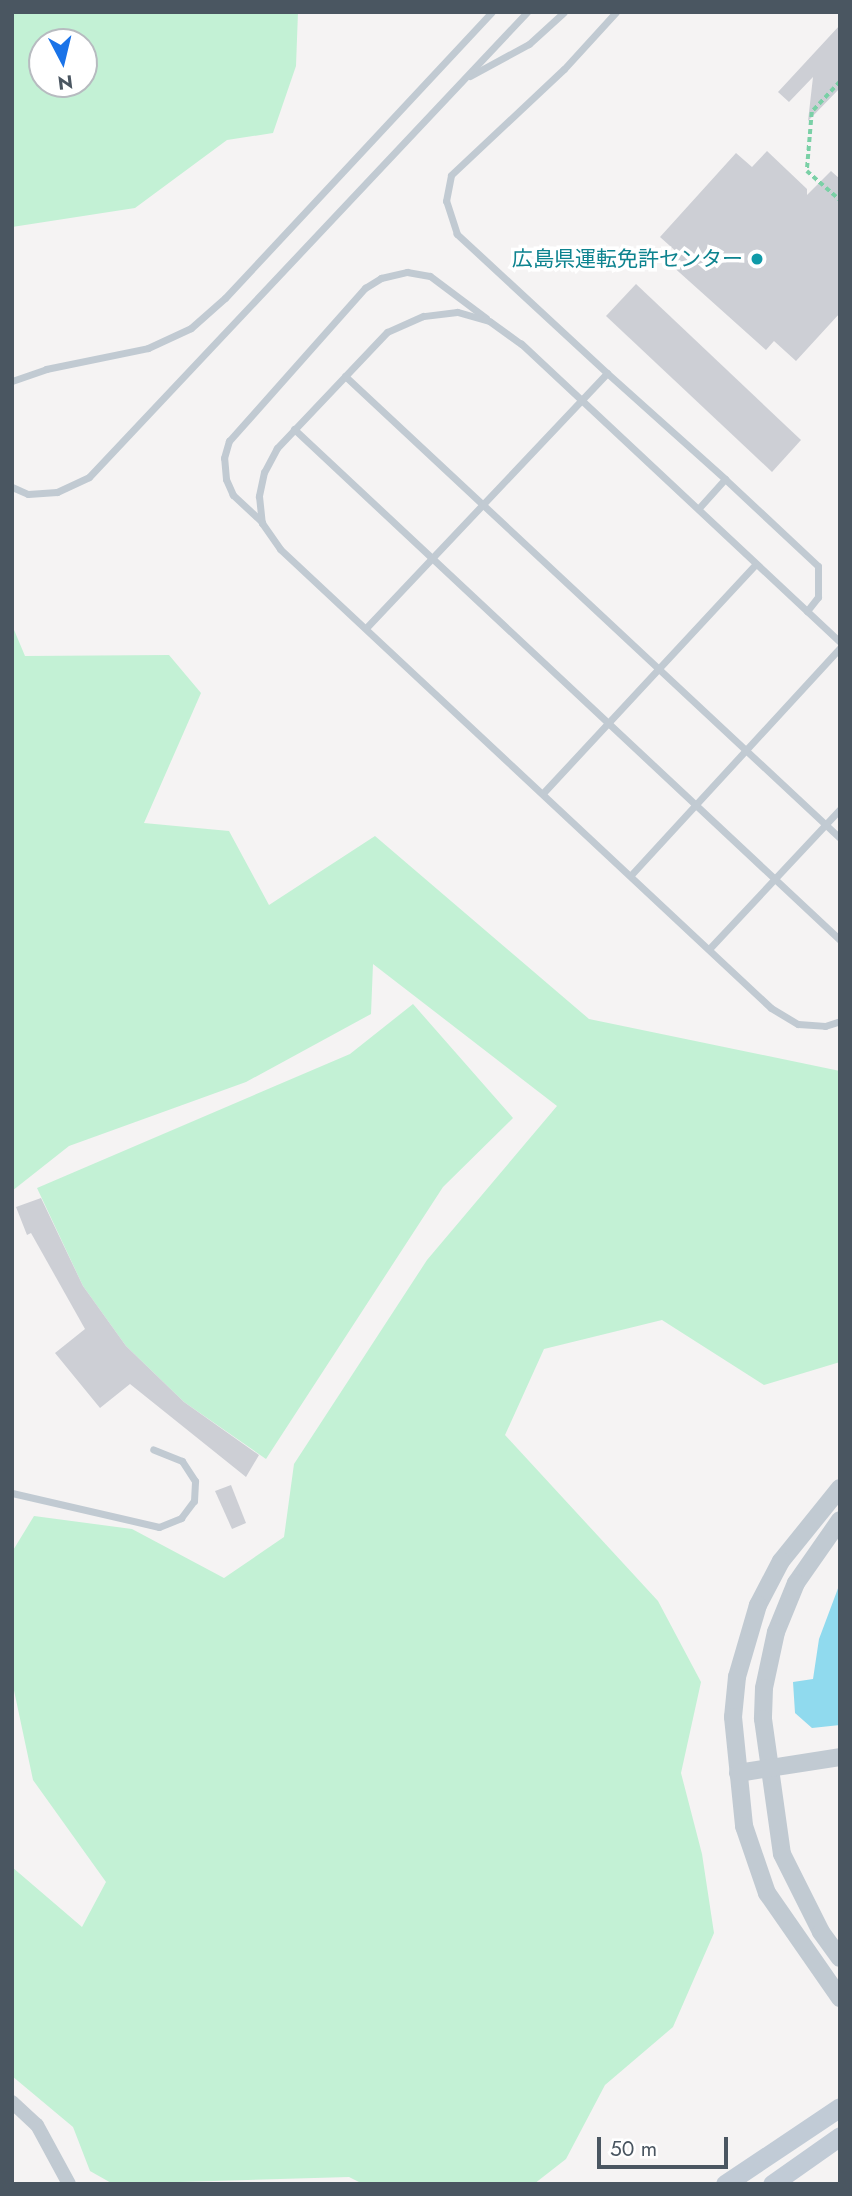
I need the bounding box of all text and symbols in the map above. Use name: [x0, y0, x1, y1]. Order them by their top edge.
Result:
north arrow: [28, 28, 98, 98]
text: N: [56, 68, 75, 97]
place label: 広島県運転免許センター: [512, 246, 743, 272]
marker: 広島県運転免許センター: [749, 251, 765, 267]
scale bar: [600, 2122, 731, 2166]
text: 50 m: [610, 2134, 657, 2164]

